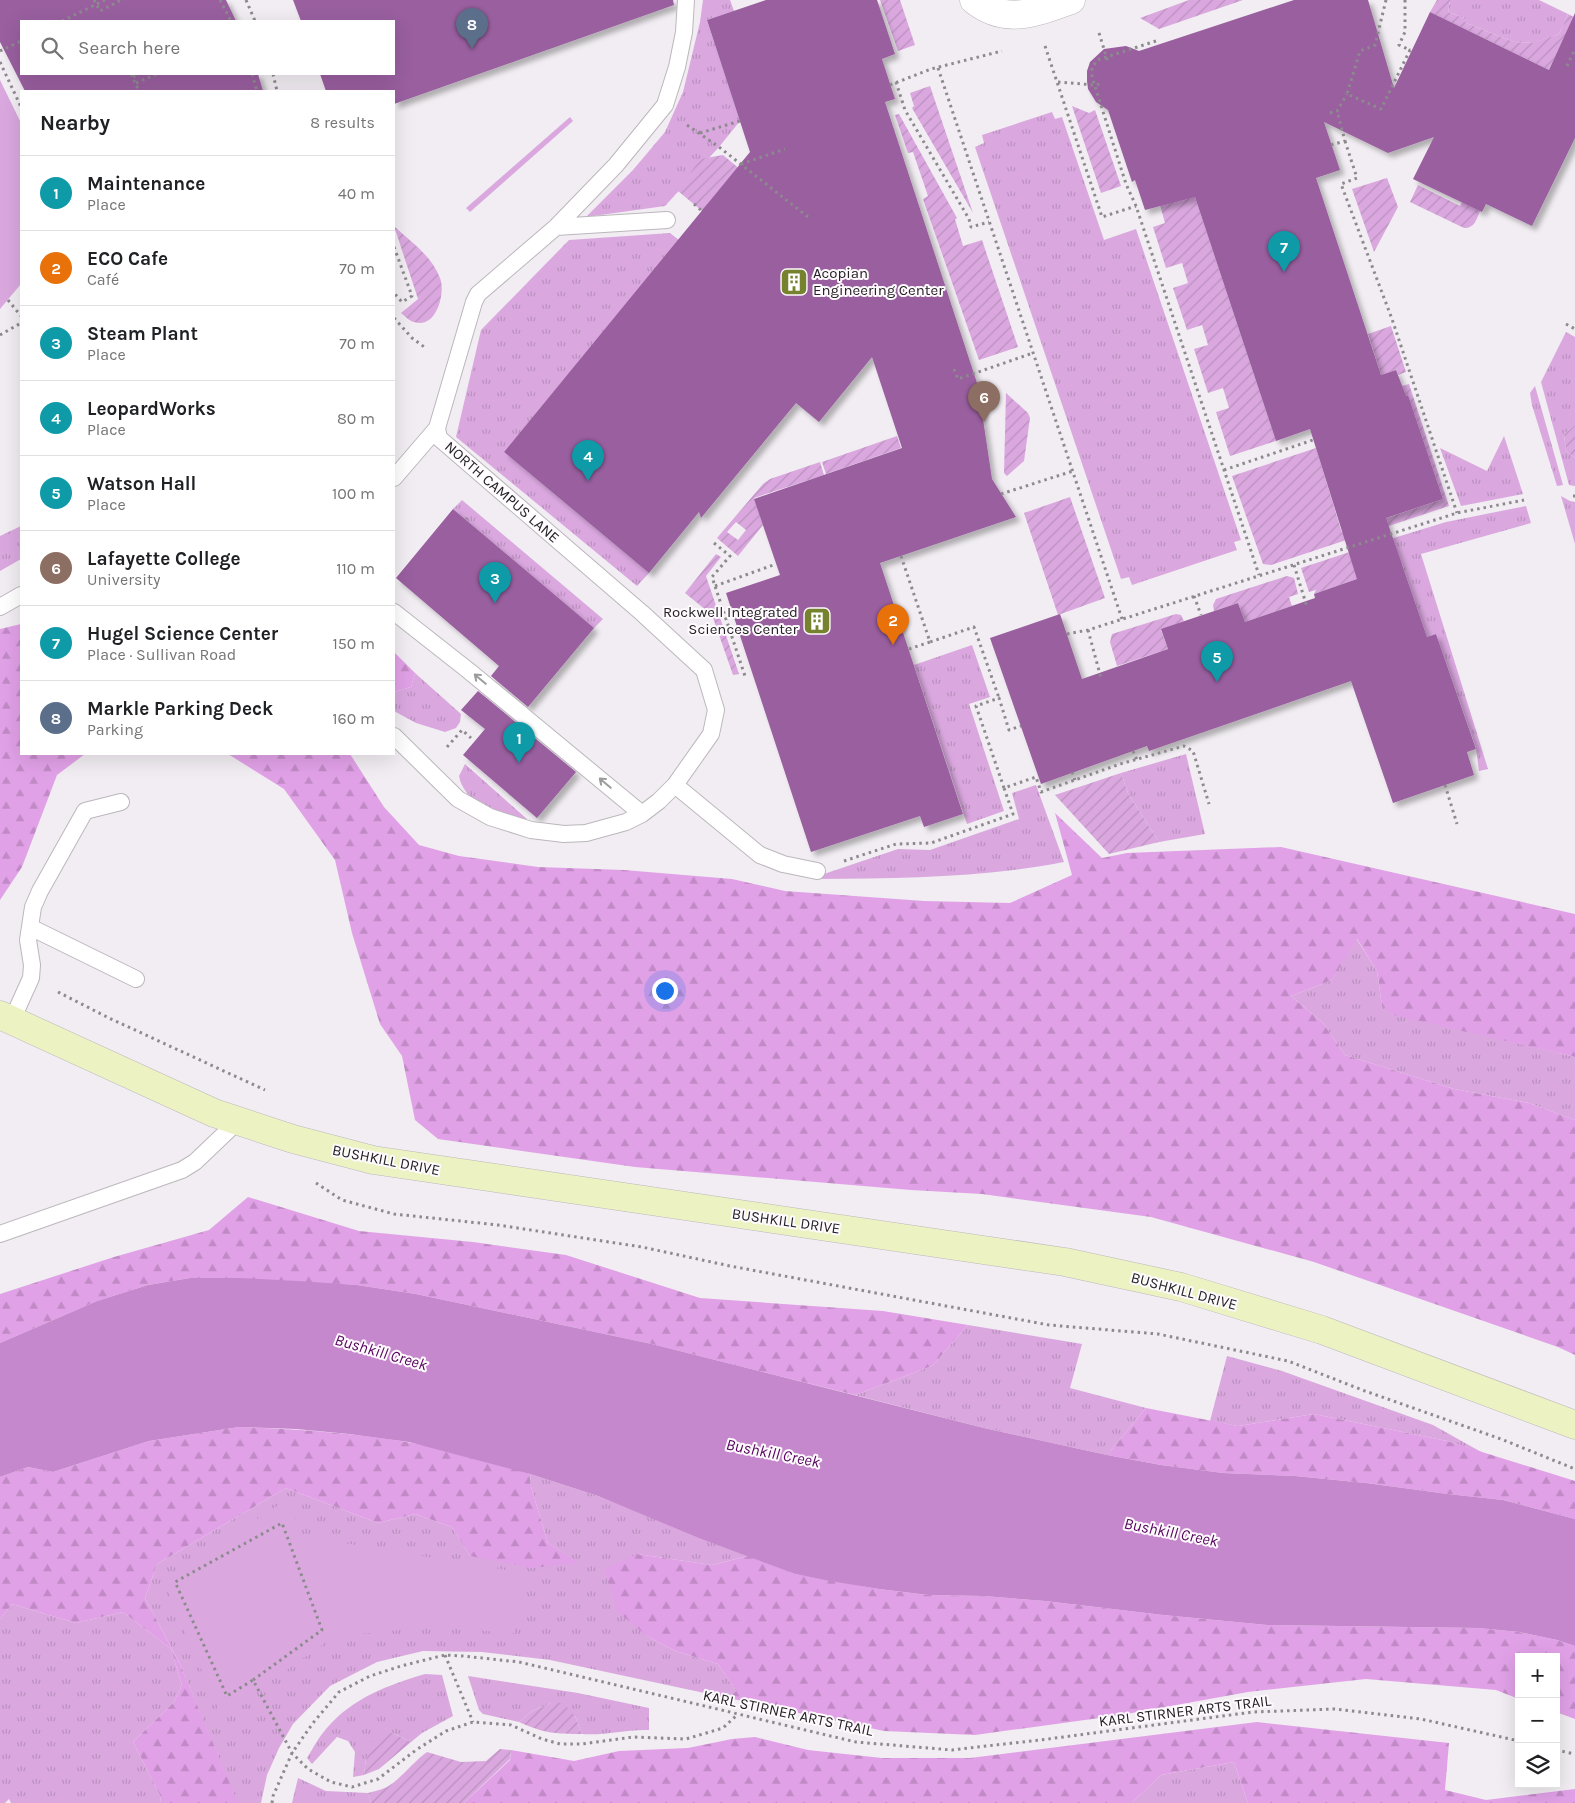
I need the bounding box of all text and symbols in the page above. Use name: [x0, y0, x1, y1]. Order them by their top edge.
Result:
pin: 8: [456, 8, 488, 49]
search box: [20, 20, 395, 75]
icon: search: [38, 34, 66, 62]
text: Search here: [78, 37, 180, 59]
text: Nearby: [40, 111, 110, 135]
text: 8 results: [310, 113, 375, 132]
text: Maintenance: [87, 173, 205, 195]
text: 1: [53, 184, 59, 203]
text: 40 m: [338, 184, 375, 203]
text: Place: [87, 195, 126, 214]
pin: 7: [1268, 231, 1300, 272]
text: ECO Cafe: [87, 248, 168, 270]
text: 2: [51, 259, 61, 278]
text: 70 m: [339, 259, 375, 278]
place label: Acopian Engineering Center: [813, 264, 944, 299]
building icon: Acopian Engineering Center: [779, 267, 809, 297]
text: Café: [87, 270, 119, 289]
text: Steam Plant: [87, 323, 198, 345]
text: 3: [51, 334, 61, 353]
text: 70 m: [339, 334, 375, 353]
text: Place: [87, 345, 126, 364]
pin: 6: [968, 381, 1000, 422]
text: LeopardWorks: [87, 398, 216, 420]
text: 4: [51, 409, 61, 428]
text: 80 m: [337, 409, 375, 428]
text: Place: [87, 420, 126, 439]
street label: NORTH CAMPUS LANE: [441, 437, 563, 547]
pin: 4: [572, 440, 604, 481]
text: Watson Hall: [87, 473, 196, 495]
text: 5: [51, 484, 61, 503]
text: 100 m: [332, 484, 375, 503]
text: Place: [87, 495, 126, 514]
text: Lafayette College: [87, 548, 241, 570]
text: 6: [51, 559, 61, 578]
text: 110 m: [336, 559, 375, 578]
pin: 3: [479, 562, 511, 603]
text: University: [87, 570, 161, 589]
place label: Rockwell Integrated Sciences Center: [663, 603, 799, 638]
pin: 2: [877, 604, 909, 645]
building icon: Rockwell Integrated Sciences Center: [802, 606, 832, 636]
text: Hugel Science Center: [87, 623, 278, 645]
text: 7: [52, 634, 60, 653]
text: 150 m: [332, 634, 375, 653]
pin: 5: [1201, 641, 1233, 682]
text: Place · Sullivan Road: [87, 645, 236, 664]
one-way arrow: [473, 674, 486, 685]
text: Markle Parking Deck: [87, 698, 273, 720]
text: 8: [51, 709, 61, 728]
text: 160 m: [332, 709, 375, 728]
text: Parking: [87, 720, 143, 739]
pin: 1: [503, 722, 535, 763]
one-way arrow: [598, 777, 611, 789]
your location: [652, 978, 678, 1004]
street label: BUSHKILL DRIVE: [331, 1141, 441, 1179]
street label: BUSHKILL DRIVE: [731, 1204, 841, 1238]
street label: BUSHKILL DRIVE: [1129, 1268, 1239, 1314]
water label: Bushkill Creek: [333, 1330, 430, 1374]
water label: Bushkill Creek: [724, 1435, 822, 1472]
water label: Bushkill Creek: [1122, 1514, 1220, 1551]
map controls: [1515, 1653, 1560, 1788]
button: +: [1515, 1653, 1560, 1698]
street label: KARL STIRNER ARTS TRAIL: [701, 1686, 875, 1740]
street label: KARL STIRNER ARTS TRAIL: [1098, 1692, 1272, 1730]
button: −: [1515, 1698, 1560, 1743]
button: layers: [1515, 1743, 1560, 1788]

